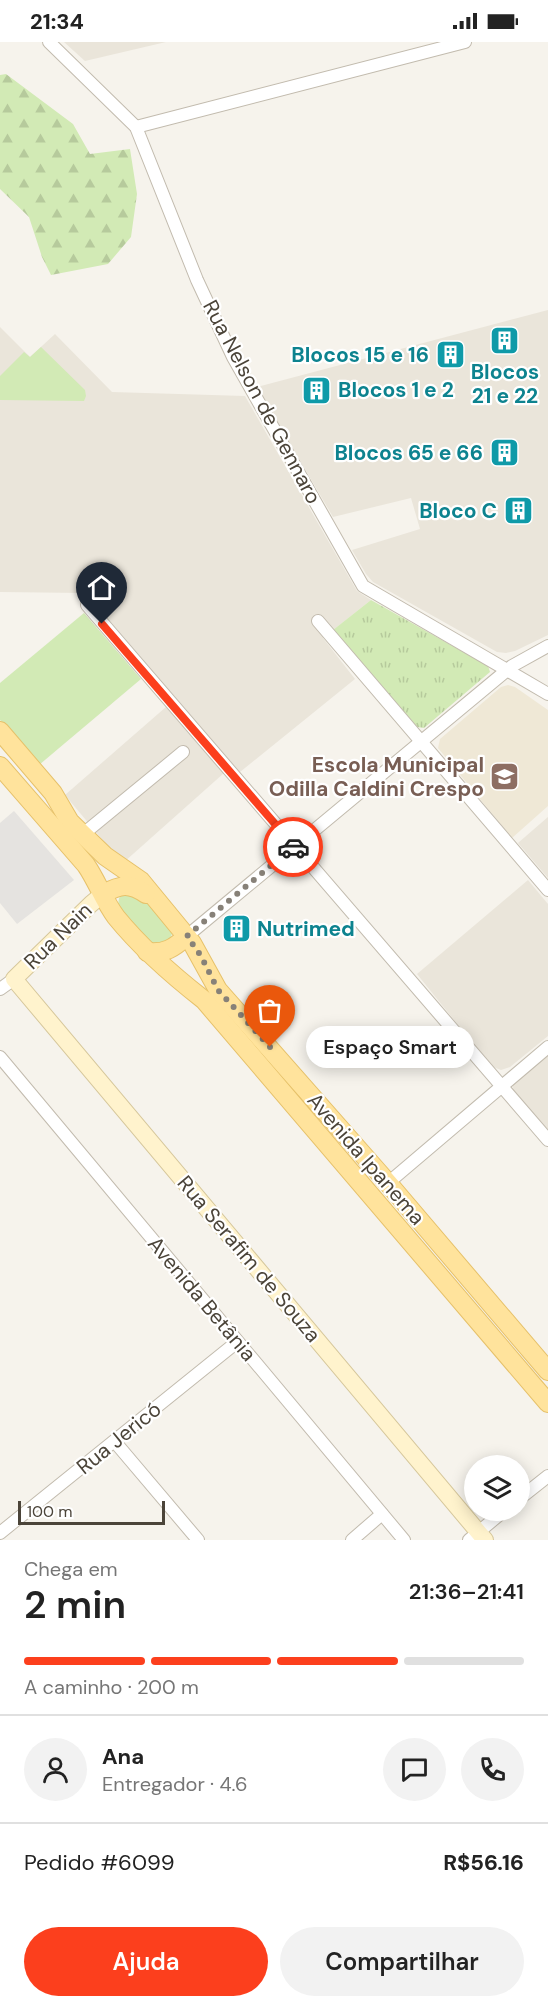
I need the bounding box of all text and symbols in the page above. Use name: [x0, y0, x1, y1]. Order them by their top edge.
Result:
text: 21:34: [30, 7, 84, 36]
street label: Rua Nelson de Gennaro: [196, 295, 328, 509]
building icon: Blocos 21 e 22: [489, 325, 521, 357]
building icon: Blocos 15 e 16: [434, 339, 466, 371]
place label: Blocos 15 e 16: [291, 341, 429, 369]
place label: Blocos 21 e 22: [471, 358, 539, 410]
building icon: Blocos 1 e 2: [301, 374, 333, 406]
place label: Blocos 1 e 2: [338, 376, 454, 404]
building icon: Blocos 65 e 66: [488, 437, 520, 469]
place label: Blocos 65 e 66: [334, 439, 483, 467]
building icon: Bloco C: [502, 495, 534, 527]
place label: Bloco C: [419, 497, 497, 525]
pin: [76, 562, 127, 624]
icon: home: [85, 571, 118, 604]
place label: Escola Municipal Odilla Caldini Crespo: [269, 751, 484, 803]
school or university icon: Escola Municipal Odilla Caldini Crespo: [489, 761, 521, 793]
courier: [263, 817, 323, 877]
icon: car: [277, 831, 310, 864]
street label: Rua Nain: [18, 897, 98, 975]
building icon: Nutrimed: [220, 913, 252, 945]
place label: Nutrimed: [257, 915, 355, 943]
pin: [244, 985, 295, 1047]
icon: bag: [253, 994, 286, 1027]
callout: Espaço Smart: [306, 1026, 474, 1068]
text: Espaço Smart: [323, 1034, 457, 1060]
street label: Avenida Ipanema: [301, 1087, 431, 1231]
street label: Rua Serafim de Souza: [171, 1170, 327, 1348]
street label: Avenida Betânia: [141, 1231, 263, 1367]
street label: Rua Jericó: [71, 1395, 167, 1481]
map controls: [464, 1455, 530, 1521]
button: layers: [464, 1455, 530, 1521]
scale bar: [18, 1498, 165, 1526]
text: 100 m: [27, 1501, 72, 1522]
text: Chega em: [24, 1556, 118, 1582]
text: 21:36–21:41: [409, 1577, 524, 1606]
text: 2 min: [24, 1579, 126, 1630]
text: A caminho · 200 m: [24, 1674, 199, 1700]
button: person: [24, 1738, 87, 1801]
button: chat: [383, 1738, 446, 1801]
button: phone: [461, 1738, 524, 1801]
text: Ana: [102, 1742, 144, 1771]
text: Entregador · 4.6: [102, 1771, 247, 1797]
text: Pedido #6099: [24, 1848, 175, 1877]
text: R$56.16: [443, 1848, 524, 1877]
button: Ajuda: [24, 1927, 268, 1996]
button: Compartilhar: [280, 1927, 524, 1996]

